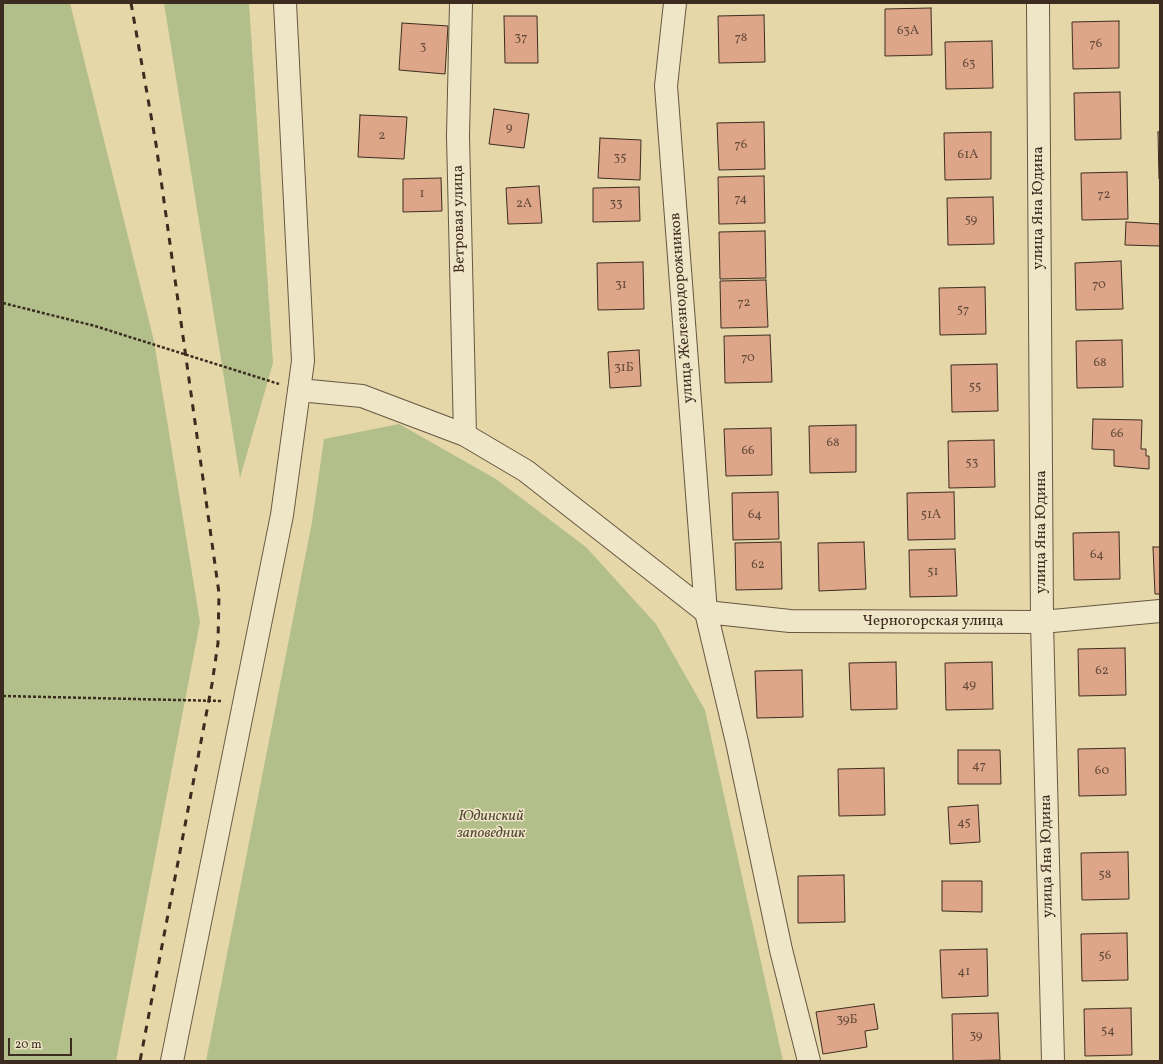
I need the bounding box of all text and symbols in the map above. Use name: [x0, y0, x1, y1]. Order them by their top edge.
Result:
house number: 63А: [897, 24, 919, 40]
house number: 37: [515, 31, 527, 47]
house number: 78: [735, 31, 747, 47]
house number: 76: [1090, 37, 1102, 53]
house number: 3: [420, 40, 426, 56]
house number: 63: [962, 57, 976, 73]
house number: 9: [506, 121, 512, 137]
house number: 2: [379, 129, 385, 145]
house number: 76: [735, 138, 747, 154]
street label: улица Яна Юдина: [1030, 146, 1048, 270]
house number: 61А: [958, 148, 978, 164]
house number: 35: [614, 151, 626, 167]
street label: Ветровая улица: [450, 165, 470, 273]
house number: 1: [419, 187, 425, 203]
house number: 72: [1097, 188, 1111, 204]
house number: 74: [735, 192, 747, 208]
house number: 2А: [516, 197, 532, 213]
house number: 33: [609, 197, 623, 213]
street label: улица Железнодорожников: [667, 212, 699, 404]
house number: 59: [965, 213, 977, 229]
house number: 31: [615, 278, 627, 294]
house number: 70: [1092, 278, 1106, 294]
house number: 72: [737, 296, 751, 312]
house number: 57: [957, 303, 969, 319]
house number: 70: [741, 351, 755, 367]
house number: 68: [1093, 356, 1107, 372]
house number: 31Б: [614, 361, 634, 377]
house number: 55: [969, 380, 981, 396]
house number: 66: [1110, 427, 1124, 443]
house number: 68: [826, 436, 840, 452]
house number: 66: [741, 444, 755, 460]
house number: 53: [966, 456, 978, 472]
street label: улица Яна Юдина: [1033, 470, 1051, 594]
house number: 64: [748, 508, 762, 524]
house number: 51А: [921, 508, 941, 524]
house number: 64: [1090, 548, 1104, 564]
house number: 62: [751, 558, 765, 574]
house number: 51: [927, 565, 939, 581]
street label: Черногорская улица: [862, 613, 1004, 631]
house number: 62: [1095, 664, 1109, 680]
house number: 49: [962, 678, 976, 694]
house number: 47: [972, 759, 986, 775]
house number: 60: [1095, 764, 1109, 780]
street label: улица Яна Юдина: [1038, 794, 1058, 918]
park label: Юдинский заповедник: [457, 808, 525, 843]
house number: 45: [957, 816, 971, 832]
house number: 58: [1099, 868, 1111, 884]
house number: 56: [1099, 949, 1111, 965]
house number: 41: [958, 965, 970, 981]
house number: 39Б: [836, 1013, 858, 1029]
house number: 54: [1101, 1024, 1115, 1040]
house number: 39: [969, 1029, 983, 1045]
scale bar: [10, 1030, 74, 1056]
text: 20 m: [15, 1037, 42, 1053]

